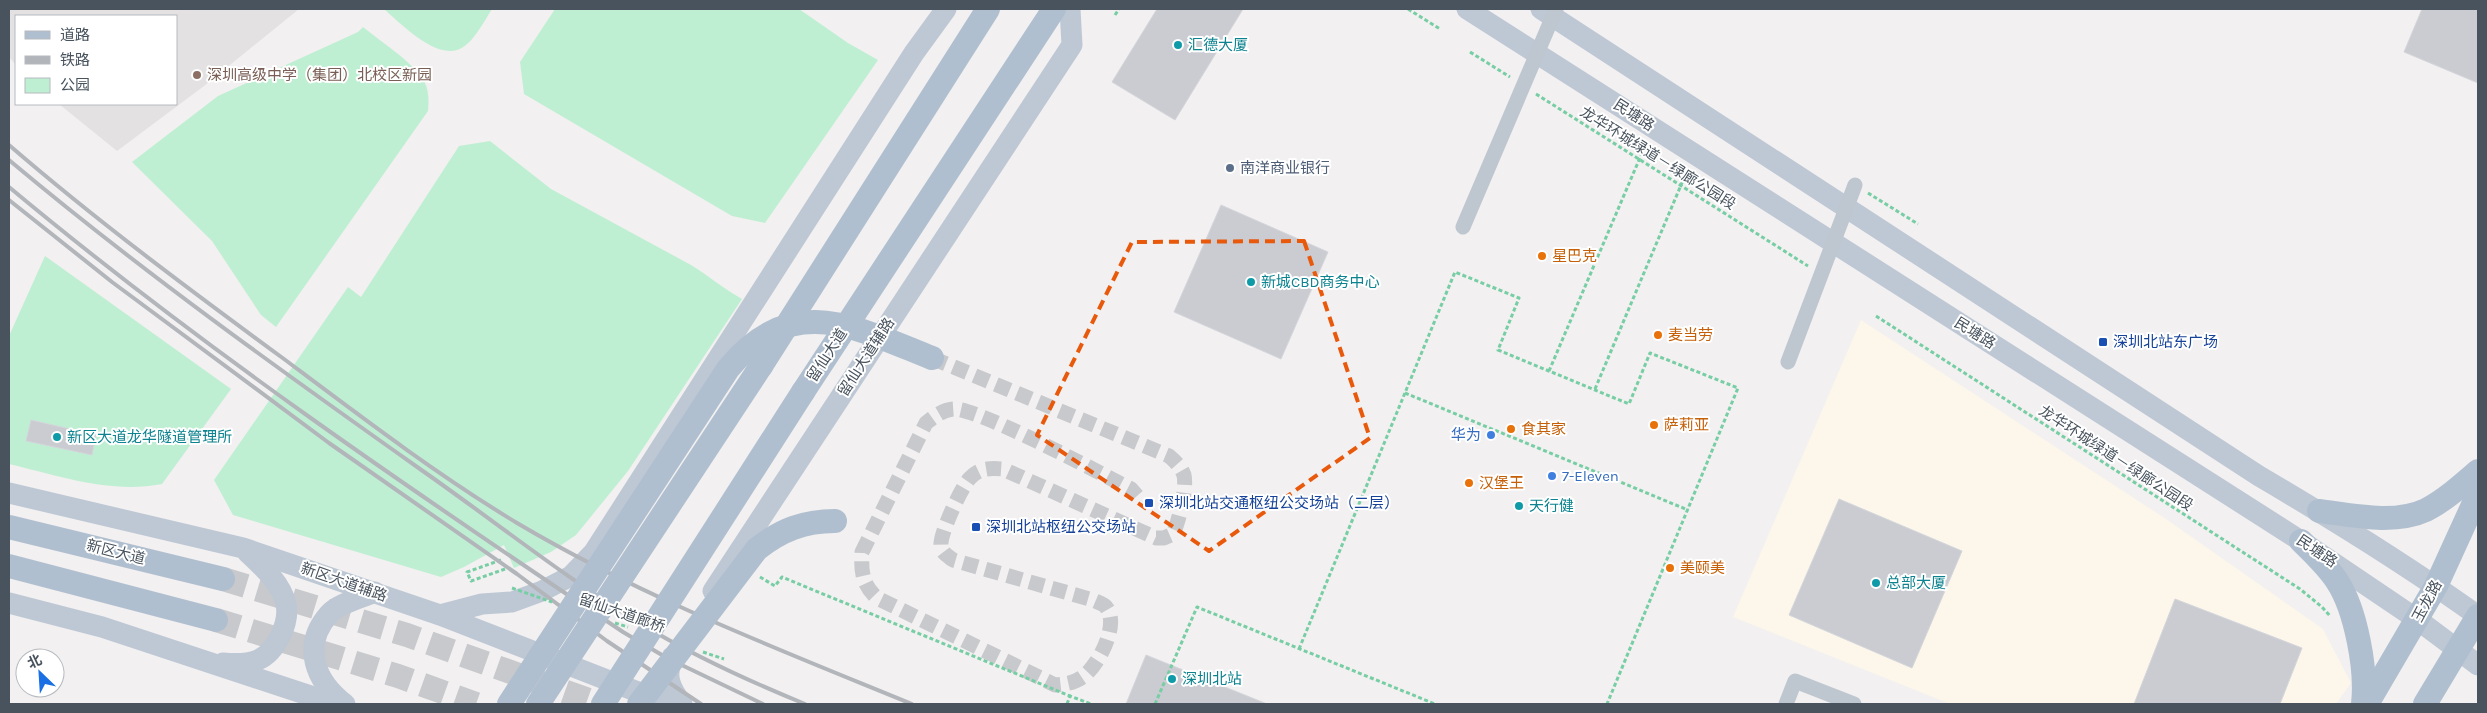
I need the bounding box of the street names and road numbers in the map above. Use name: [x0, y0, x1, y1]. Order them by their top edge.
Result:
street label: 民塘路: [1610, 95, 1658, 135]
street label: 龙华环城绿道－绿廊公园段: [1577, 103, 1739, 213]
street label: 民塘路: [1951, 313, 1999, 353]
street label: 留仙大道辅路: [834, 314, 898, 400]
street label: 留仙大道: [803, 325, 851, 385]
street label: 龙华环城绿道－绿廊公园段: [2036, 401, 2196, 515]
street label: 民塘路: [2293, 531, 2341, 571]
street label: 新区大道: [85, 536, 147, 568]
street label: 新区大道辅路: [299, 559, 389, 605]
street label: 玉龙路: [2408, 577, 2446, 625]
street label: 留仙大道廊桥: [577, 590, 667, 636]

